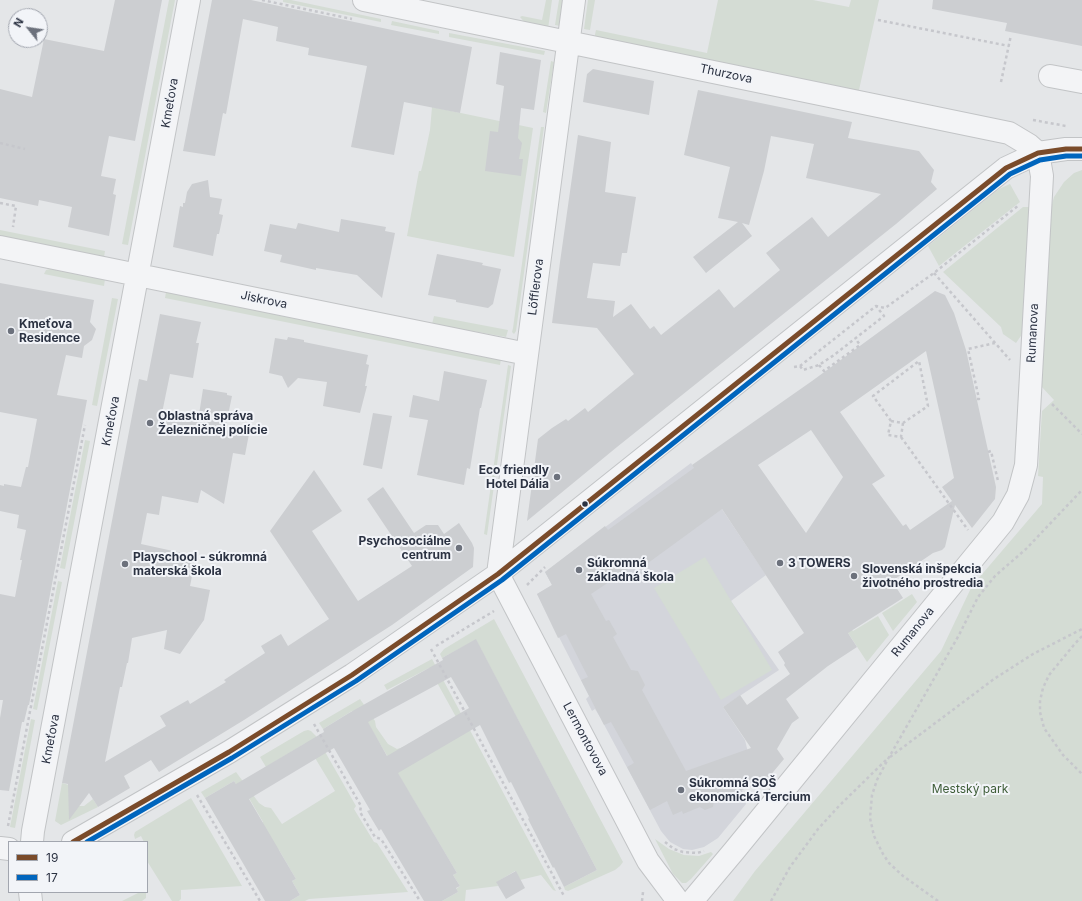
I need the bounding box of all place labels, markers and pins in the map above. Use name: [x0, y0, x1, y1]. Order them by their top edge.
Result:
place label: Kmeťova Residence: [19, 317, 80, 345]
marker: Kmeťova Residence: [6, 326, 16, 336]
place label: Oblastná správa Železničnej polície: [158, 409, 268, 437]
marker: Oblastná správa Železničnej polície: [145, 418, 155, 428]
place label: Eco friendly Hotel Dália: [479, 463, 549, 491]
marker: Eco friendly Hotel Dália: [552, 472, 562, 482]
unlabelled marker: [580, 499, 590, 509]
place label: Psychosociálne centrum: [358, 534, 451, 562]
marker: Psychosociálne centrum: [454, 543, 464, 553]
place label: Playschool - súkromná materská škola: [133, 550, 267, 578]
place label: Súkromná základná škola: [587, 556, 674, 584]
place label: 3 TOWERS: [788, 556, 851, 570]
marker: 3 TOWERS: [775, 558, 785, 568]
marker: Playschool - súkromná materská škola: [120, 559, 130, 569]
place label: Slovenská inšpekcia životného prostredia: [862, 562, 983, 590]
marker: Súkromná základná škola: [574, 565, 584, 575]
marker: Slovenská inšpekcia životného prostredia: [849, 571, 859, 581]
place label: Súkromná SOŠ ekonomická Tercium: [689, 776, 811, 804]
marker: Súkromná SOŠ ekonomická Tercium: [676, 785, 686, 795]

